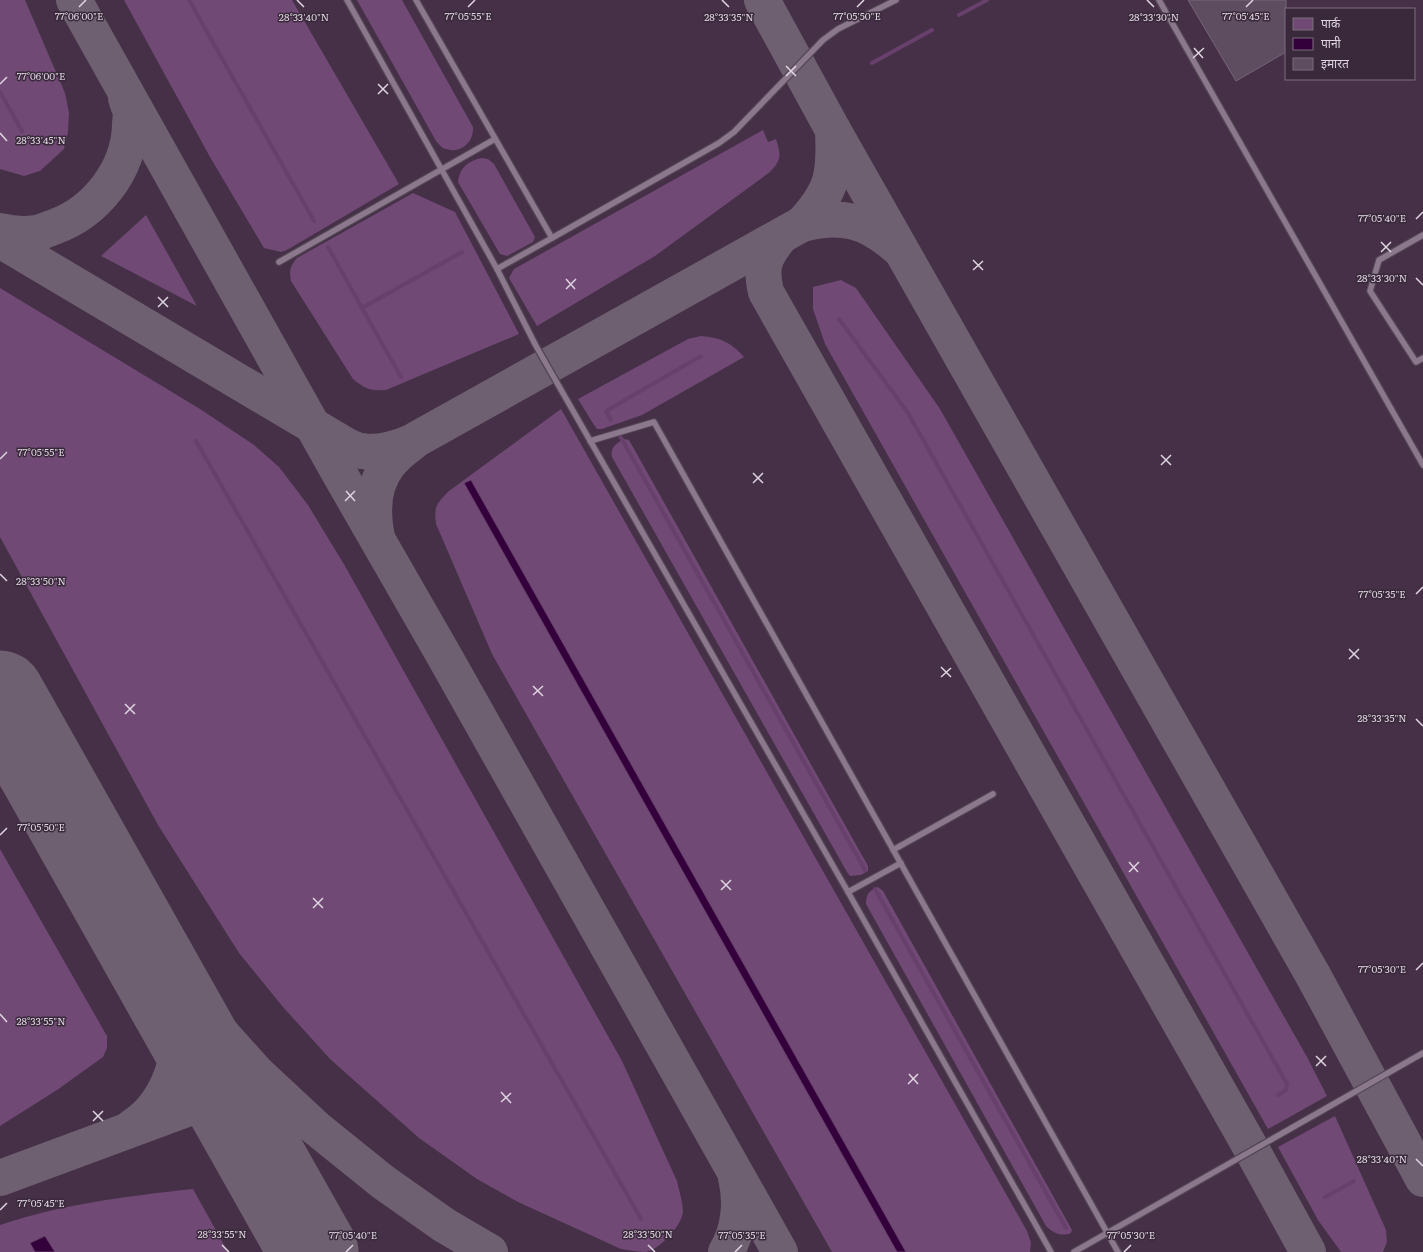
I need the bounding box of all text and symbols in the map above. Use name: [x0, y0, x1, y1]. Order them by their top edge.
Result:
text: 77°06'00"E: [55, 8, 103, 23]
text: 77°05'55"E: [444, 8, 492, 23]
text: 77°05'50"E: [833, 8, 881, 23]
text: 77°05'45"E: [1222, 8, 1270, 23]
legend: [1285, 8, 1415, 80]
text: 28°33'40"N: [279, 9, 329, 24]
text: 28°33'35"N: [704, 9, 754, 24]
text: 28°33'30"N: [1129, 9, 1179, 24]
text: पार्क: [1321, 14, 1341, 32]
text: पानी: [1321, 34, 1342, 52]
text: इमारत: [1321, 54, 1350, 72]
text: 77°06'00"E: [17, 68, 65, 83]
text: 28°33'45"N: [16, 132, 66, 147]
text: 77°05'40"E: [1358, 210, 1406, 225]
text: 28°33'30"N: [1357, 270, 1407, 285]
text: 77°05'55"E: [17, 444, 65, 459]
text: 28°33'50"N: [16, 573, 66, 588]
text: 77°05'35"E: [1358, 586, 1406, 601]
text: 28°33'35"N: [1357, 710, 1407, 725]
text: 77°05'50"E: [17, 819, 65, 834]
text: 77°05'30"E: [1358, 961, 1406, 976]
text: 28°33'55"N: [16, 1013, 66, 1028]
text: 28°33'40"N: [1357, 1151, 1407, 1166]
text: 77°05'45"E: [17, 1195, 65, 1210]
text: 28°33'55"N: [197, 1226, 247, 1241]
text: 28°33'50"N: [623, 1226, 673, 1241]
text: 77°05'40"E: [329, 1227, 377, 1242]
text: 77°05'35"E: [718, 1227, 766, 1242]
text: 77°05'30"E: [1107, 1227, 1155, 1242]

